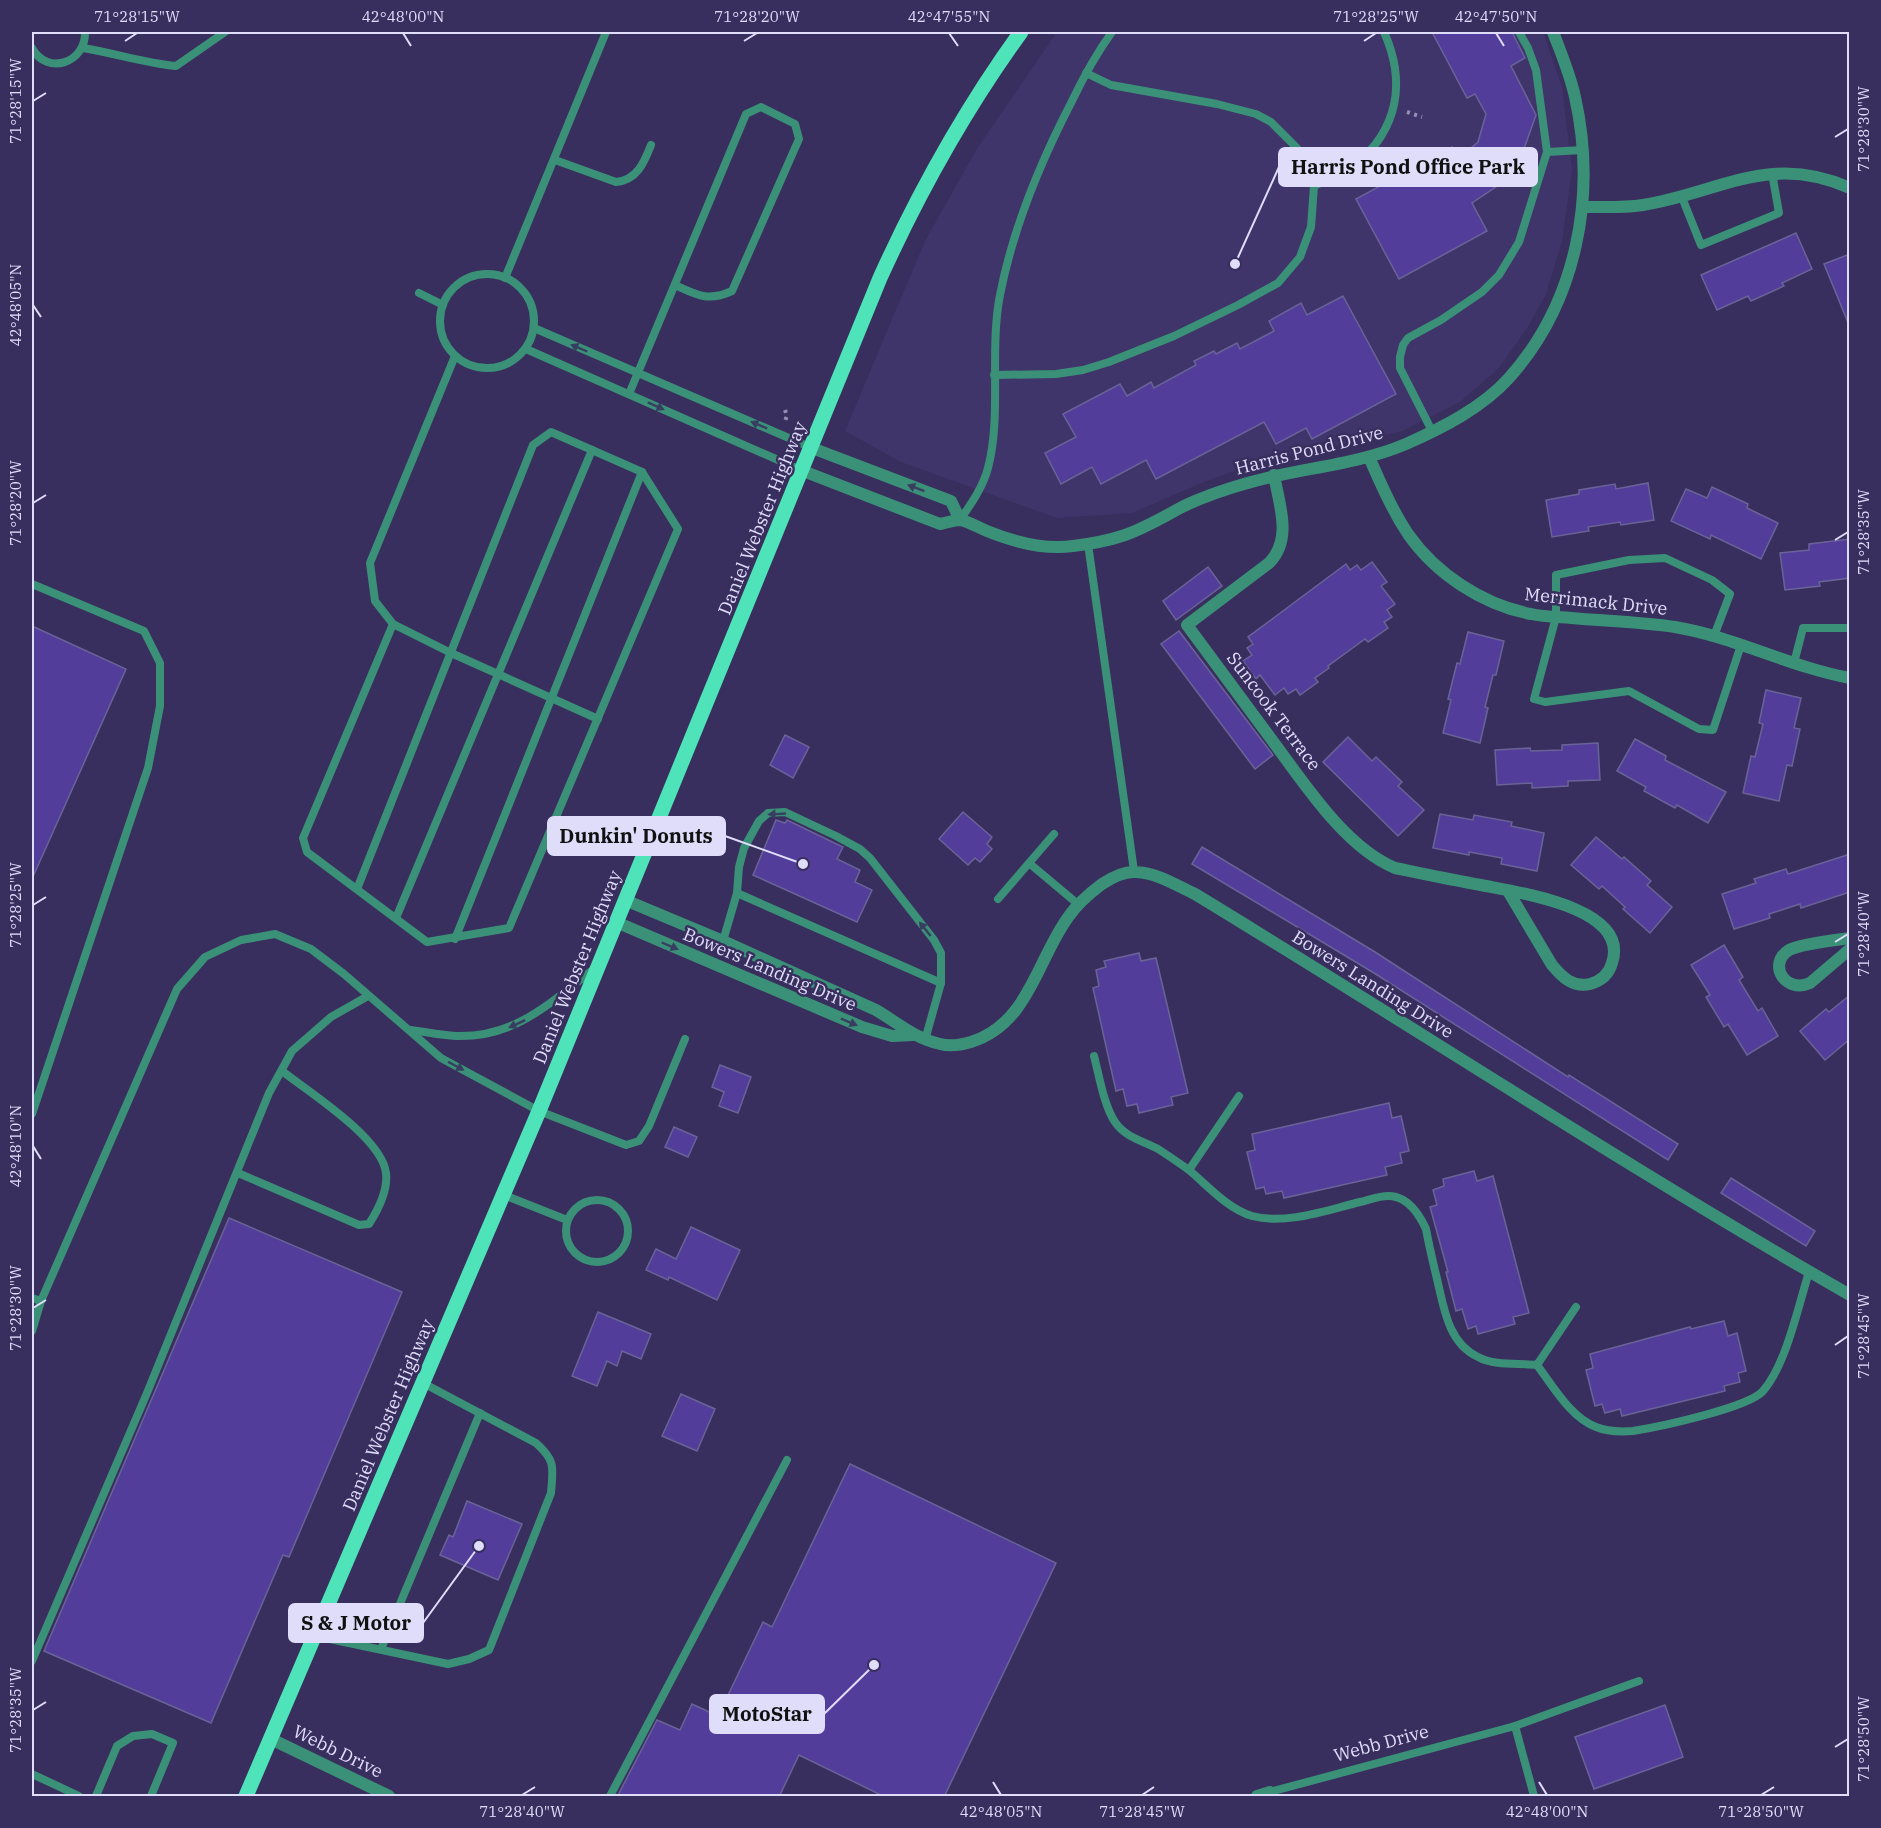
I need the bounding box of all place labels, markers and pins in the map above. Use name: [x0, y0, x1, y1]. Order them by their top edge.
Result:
callout: Harris Pond Office Park: [1279, 148, 1537, 186]
callout: Dunkin' Donuts: [548, 817, 725, 855]
callout: S & J Motor: [289, 1604, 423, 1642]
callout: MotoStar: [710, 1695, 824, 1733]

